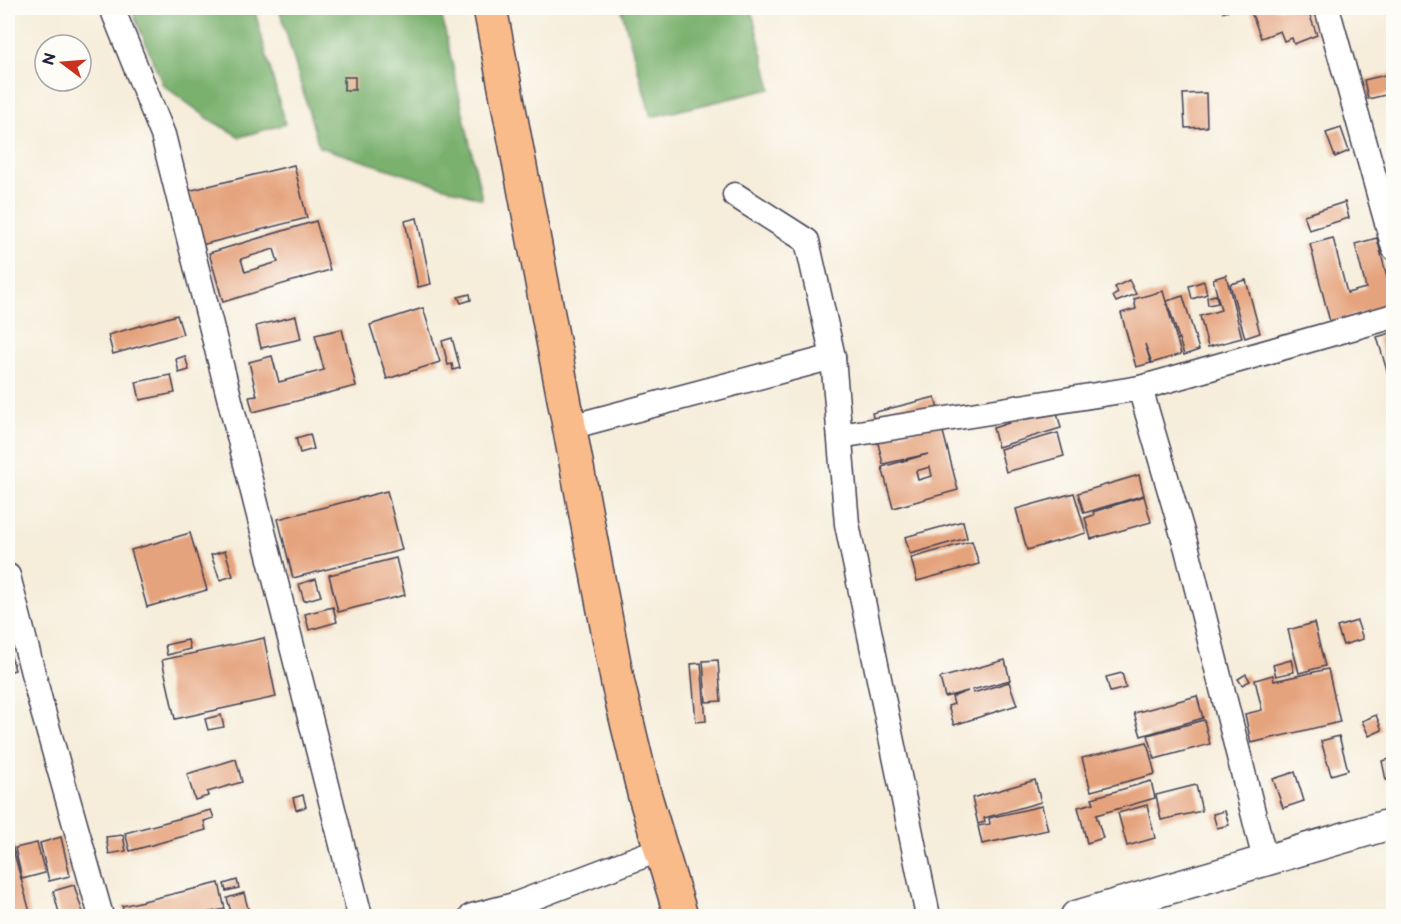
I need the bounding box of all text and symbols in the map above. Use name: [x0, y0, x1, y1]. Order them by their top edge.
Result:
north arrow: [33, 33, 93, 93]
text: N: [39, 51, 61, 68]

